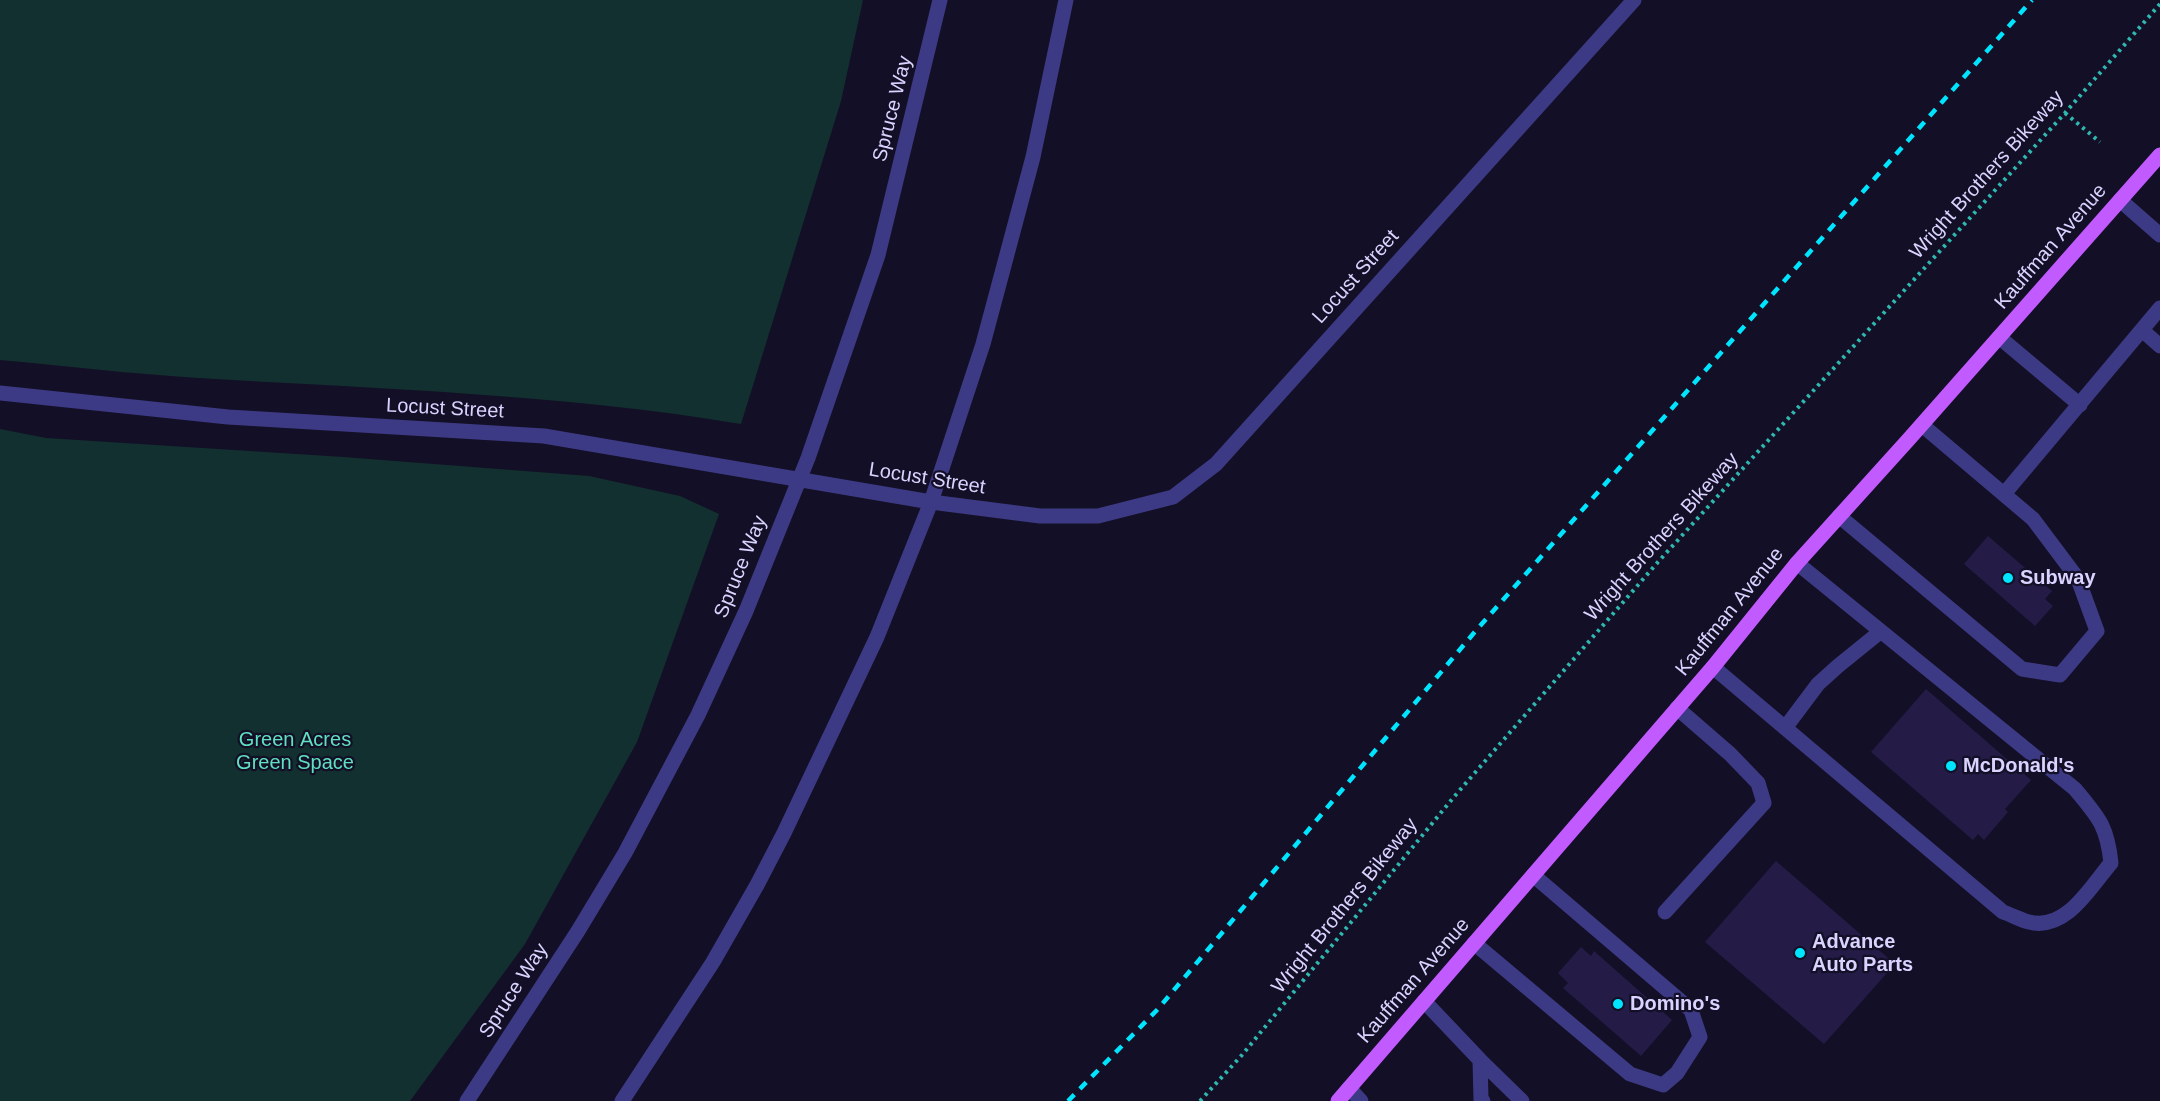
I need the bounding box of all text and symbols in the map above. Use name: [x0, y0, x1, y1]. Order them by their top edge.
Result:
street label: Spruce Way: [868, 54, 918, 164]
street label: Wright Brothers Bikeway: [1905, 86, 2069, 264]
street label: Kauffman Avenue: [1990, 179, 2112, 315]
street label: Locust Street: [1308, 225, 1404, 329]
street label: Locust Street: [386, 394, 504, 424]
street label: Wright Brothers Bikeway: [1580, 448, 1744, 626]
street label: Locust Street: [867, 458, 987, 500]
street label: Spruce Way: [710, 512, 772, 622]
street label: Kauffman Avenue: [1671, 543, 1789, 681]
place label: Subway: [2020, 566, 2096, 590]
marker: Subway: [2001, 571, 2015, 585]
park label: Green Acres Green Space: [236, 728, 354, 775]
place label: McDonald's: [1963, 754, 2074, 778]
marker: McDonald's: [1944, 759, 1958, 773]
street label: Wright Brothers Bikeway: [1267, 814, 1423, 998]
street label: Kauffman Avenue: [1353, 913, 1475, 1049]
place label: Advance Auto Parts: [1812, 930, 1913, 977]
street label: Spruce Way: [474, 939, 554, 1043]
marker: Advance Auto Parts: [1793, 946, 1807, 960]
place label: Domino's: [1630, 992, 1720, 1016]
marker: Domino's: [1611, 997, 1625, 1011]

